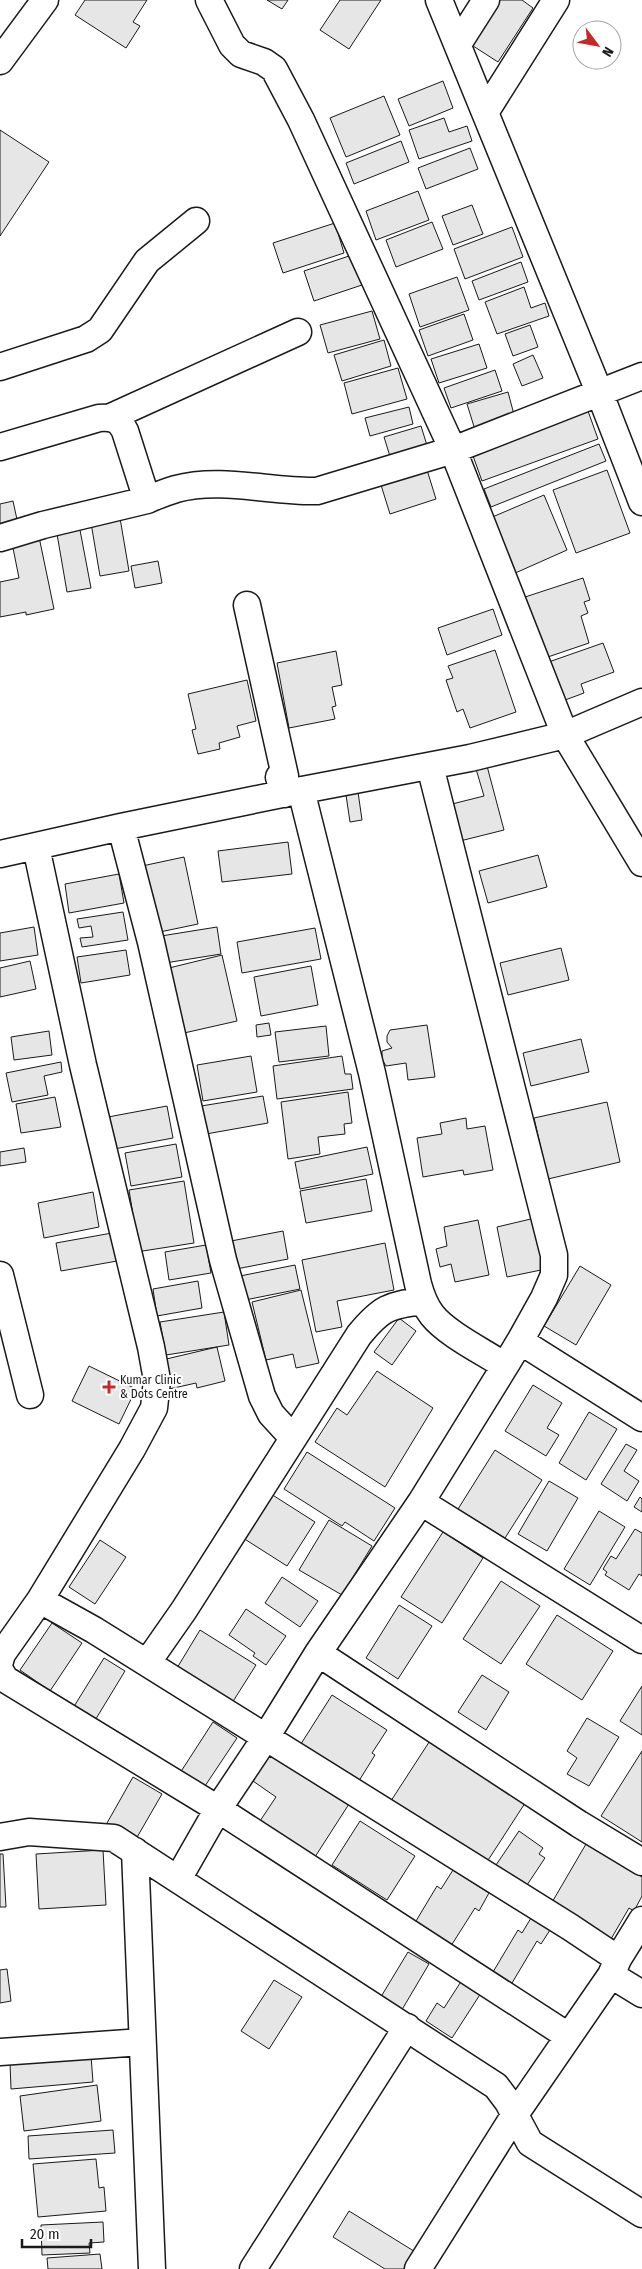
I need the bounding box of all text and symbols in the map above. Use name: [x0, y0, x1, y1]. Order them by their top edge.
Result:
north arrow: [572, 20, 622, 70]
text: N: [598, 44, 617, 60]
place label: Kumar Clinic & Dots Centre: [120, 1373, 188, 1401]
marker: Kumar Clinic & Dots Centre: [102, 1380, 116, 1394]
scale bar: [22, 2216, 91, 2248]
text: 20 m: [30, 2225, 60, 2243]

